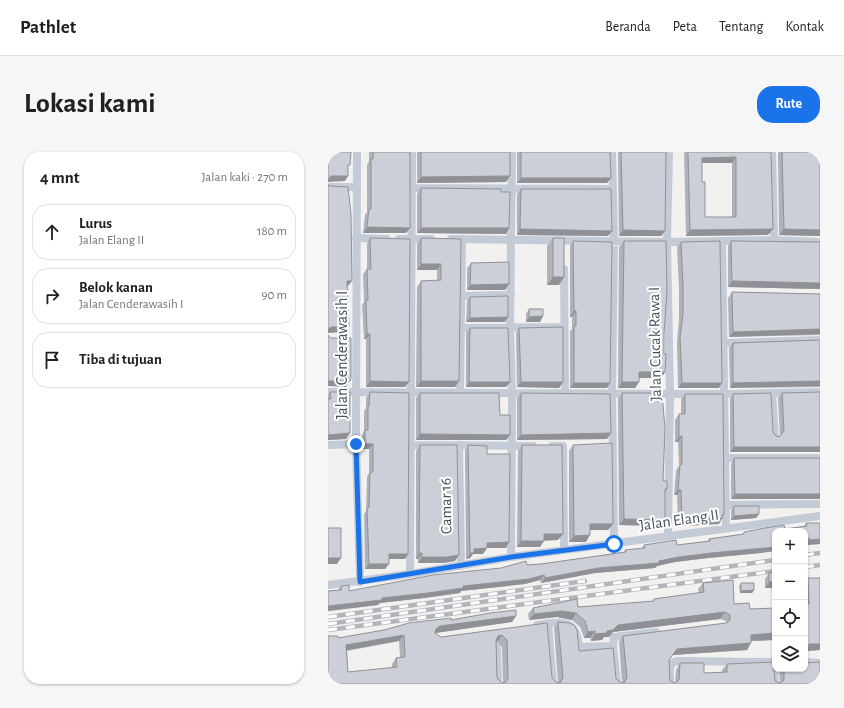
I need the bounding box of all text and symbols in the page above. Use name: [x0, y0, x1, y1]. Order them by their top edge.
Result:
text: Pathlet: [20, 18, 76, 37]
text: Beranda: [605, 20, 651, 34]
text: Peta: [673, 20, 697, 34]
text: Tentang: [719, 20, 763, 34]
text: Kontak: [785, 20, 824, 34]
button: Rute: [757, 86, 820, 123]
text: Lokasi kami: [24, 90, 156, 118]
text: 4 mnt: [40, 169, 79, 186]
text: Jalan kaki · 270 m: [202, 171, 288, 184]
text: Lurus: [79, 216, 112, 231]
icon: ahead: [41, 221, 63, 243]
text: 180 m: [257, 225, 287, 238]
text: Jalan Elang II: [79, 234, 144, 247]
text: Belok kanan: [79, 280, 153, 295]
icon: right: [41, 285, 63, 307]
street label: Jalan Cucak Rawa I: [646, 287, 664, 401]
text: 90 m: [261, 289, 287, 302]
street label: Jalan Cenderawasih I: [334, 291, 350, 419]
text: Jalan Cenderawasih I: [79, 298, 183, 311]
icon: arrive: [41, 349, 63, 371]
text: Tiba di tujuan: [79, 352, 162, 367]
route end: [347, 435, 365, 453]
street label: Camar 16: [438, 478, 454, 534]
street label: Jalan Elang II: [638, 506, 720, 534]
map controls: [772, 528, 808, 672]
button: +: [772, 528, 808, 564]
route start: [605, 535, 623, 553]
button: −: [772, 564, 808, 600]
button: locate: [772, 600, 808, 636]
button: layers: [772, 636, 808, 672]

